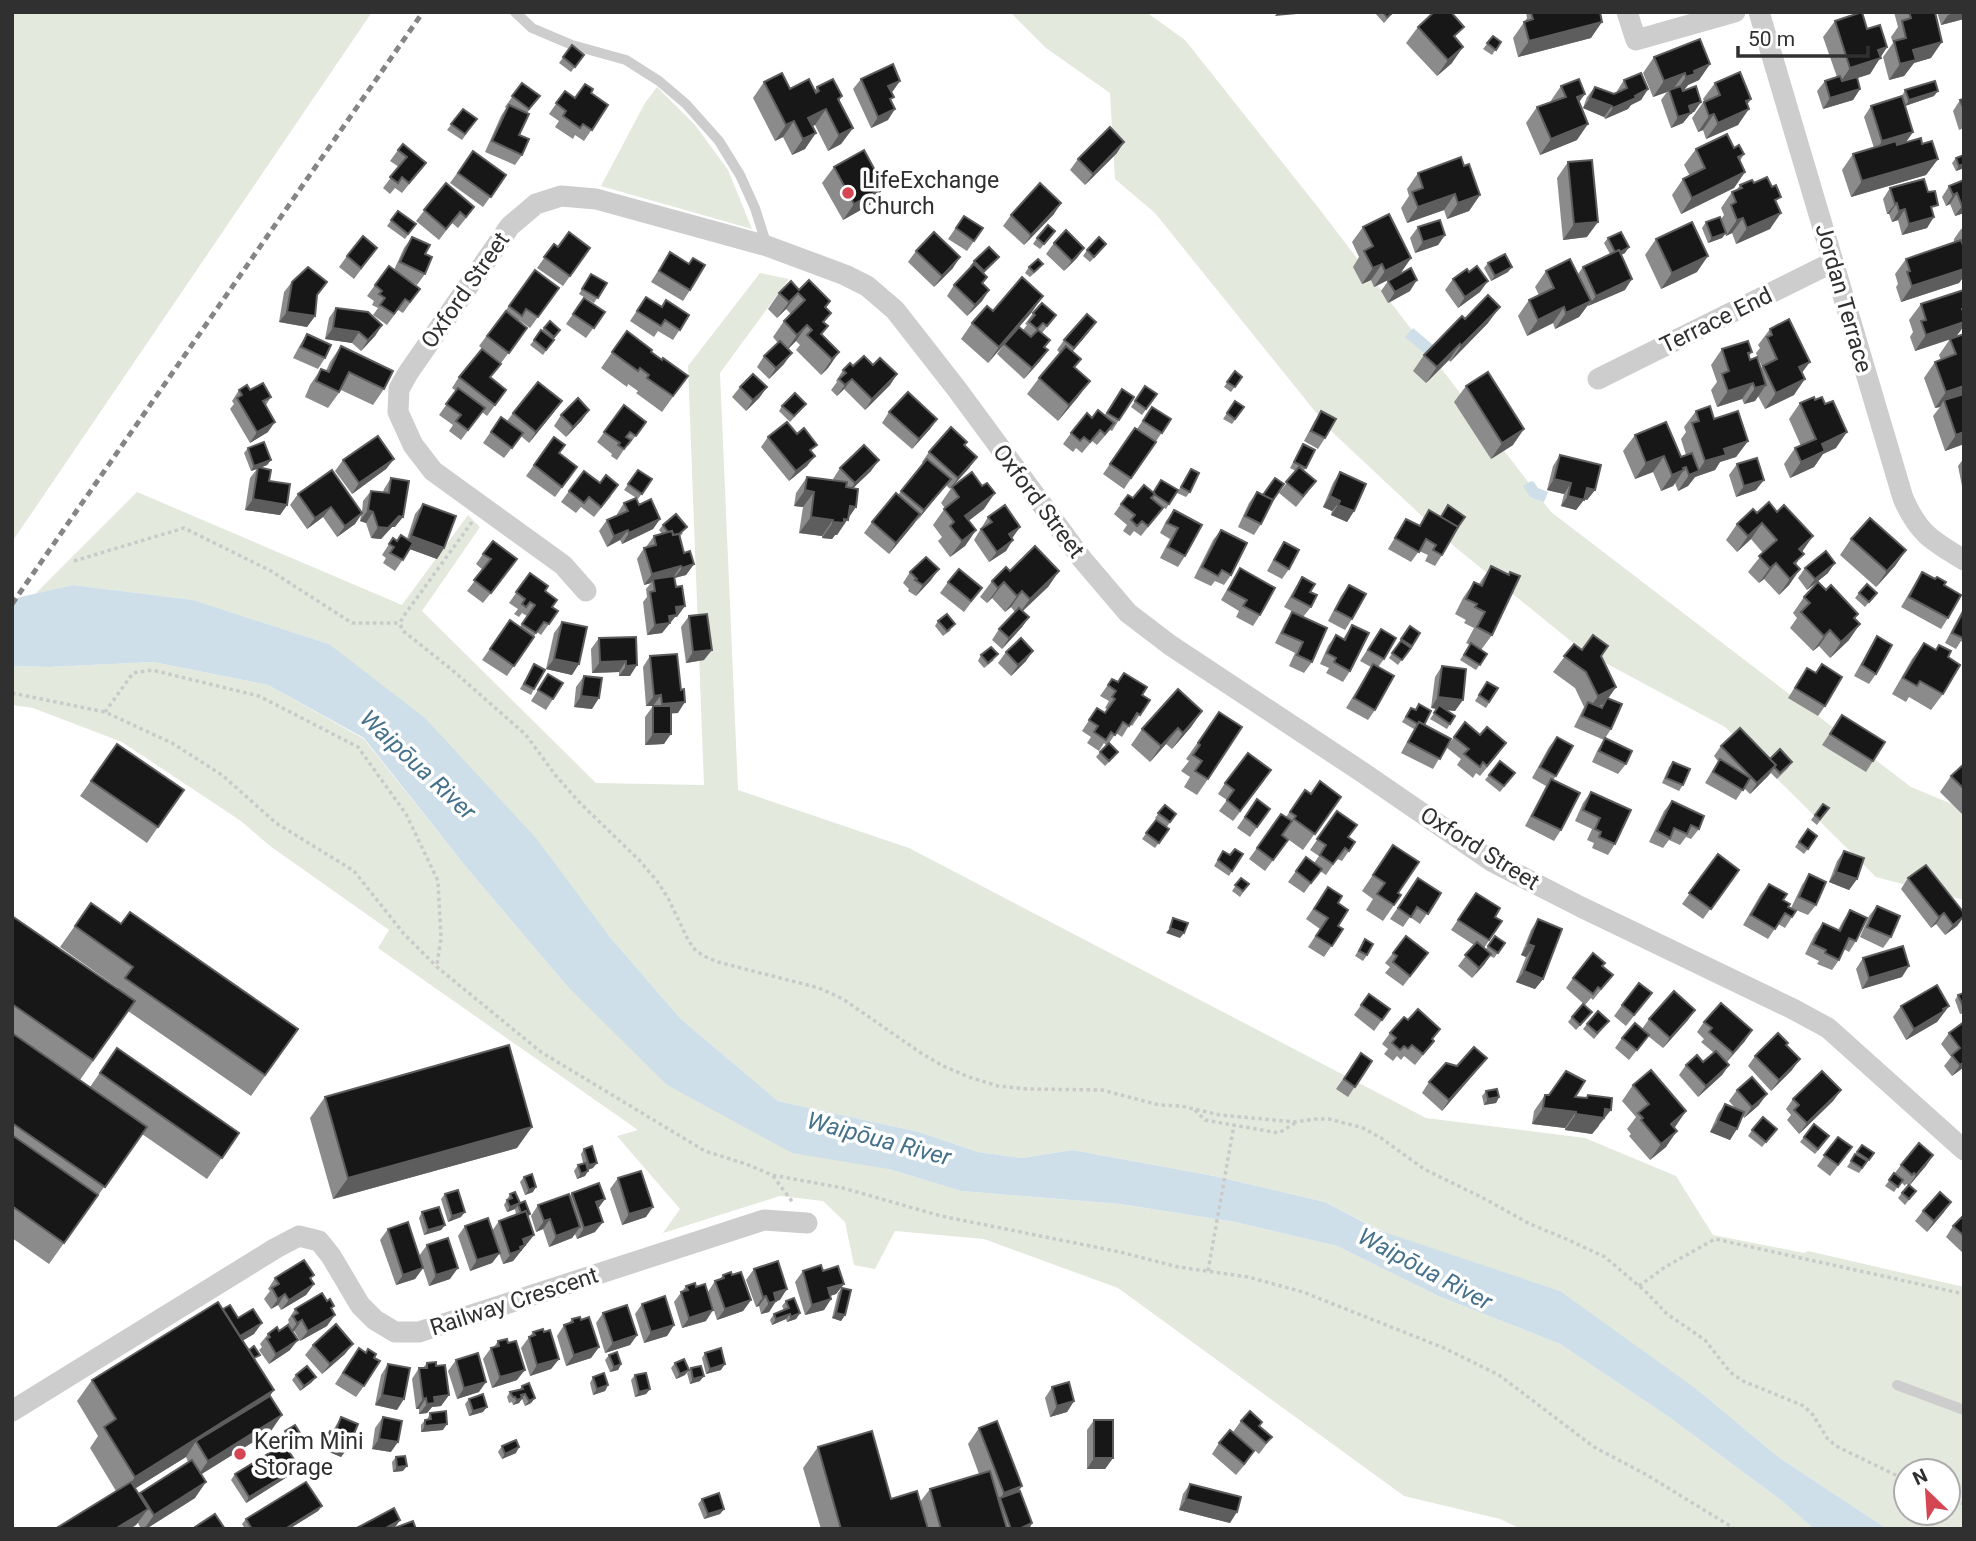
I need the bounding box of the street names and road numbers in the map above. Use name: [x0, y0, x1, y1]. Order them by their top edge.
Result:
street label: Jordan Terrace: [1809, 221, 1878, 376]
street label: Oxford Street: [416, 227, 515, 353]
street label: Terrace End: [1656, 282, 1777, 359]
street label: Oxford Street: [987, 439, 1090, 563]
street label: Oxford Street: [1415, 801, 1544, 896]
street label: Railway Crescent: [427, 1262, 602, 1341]

